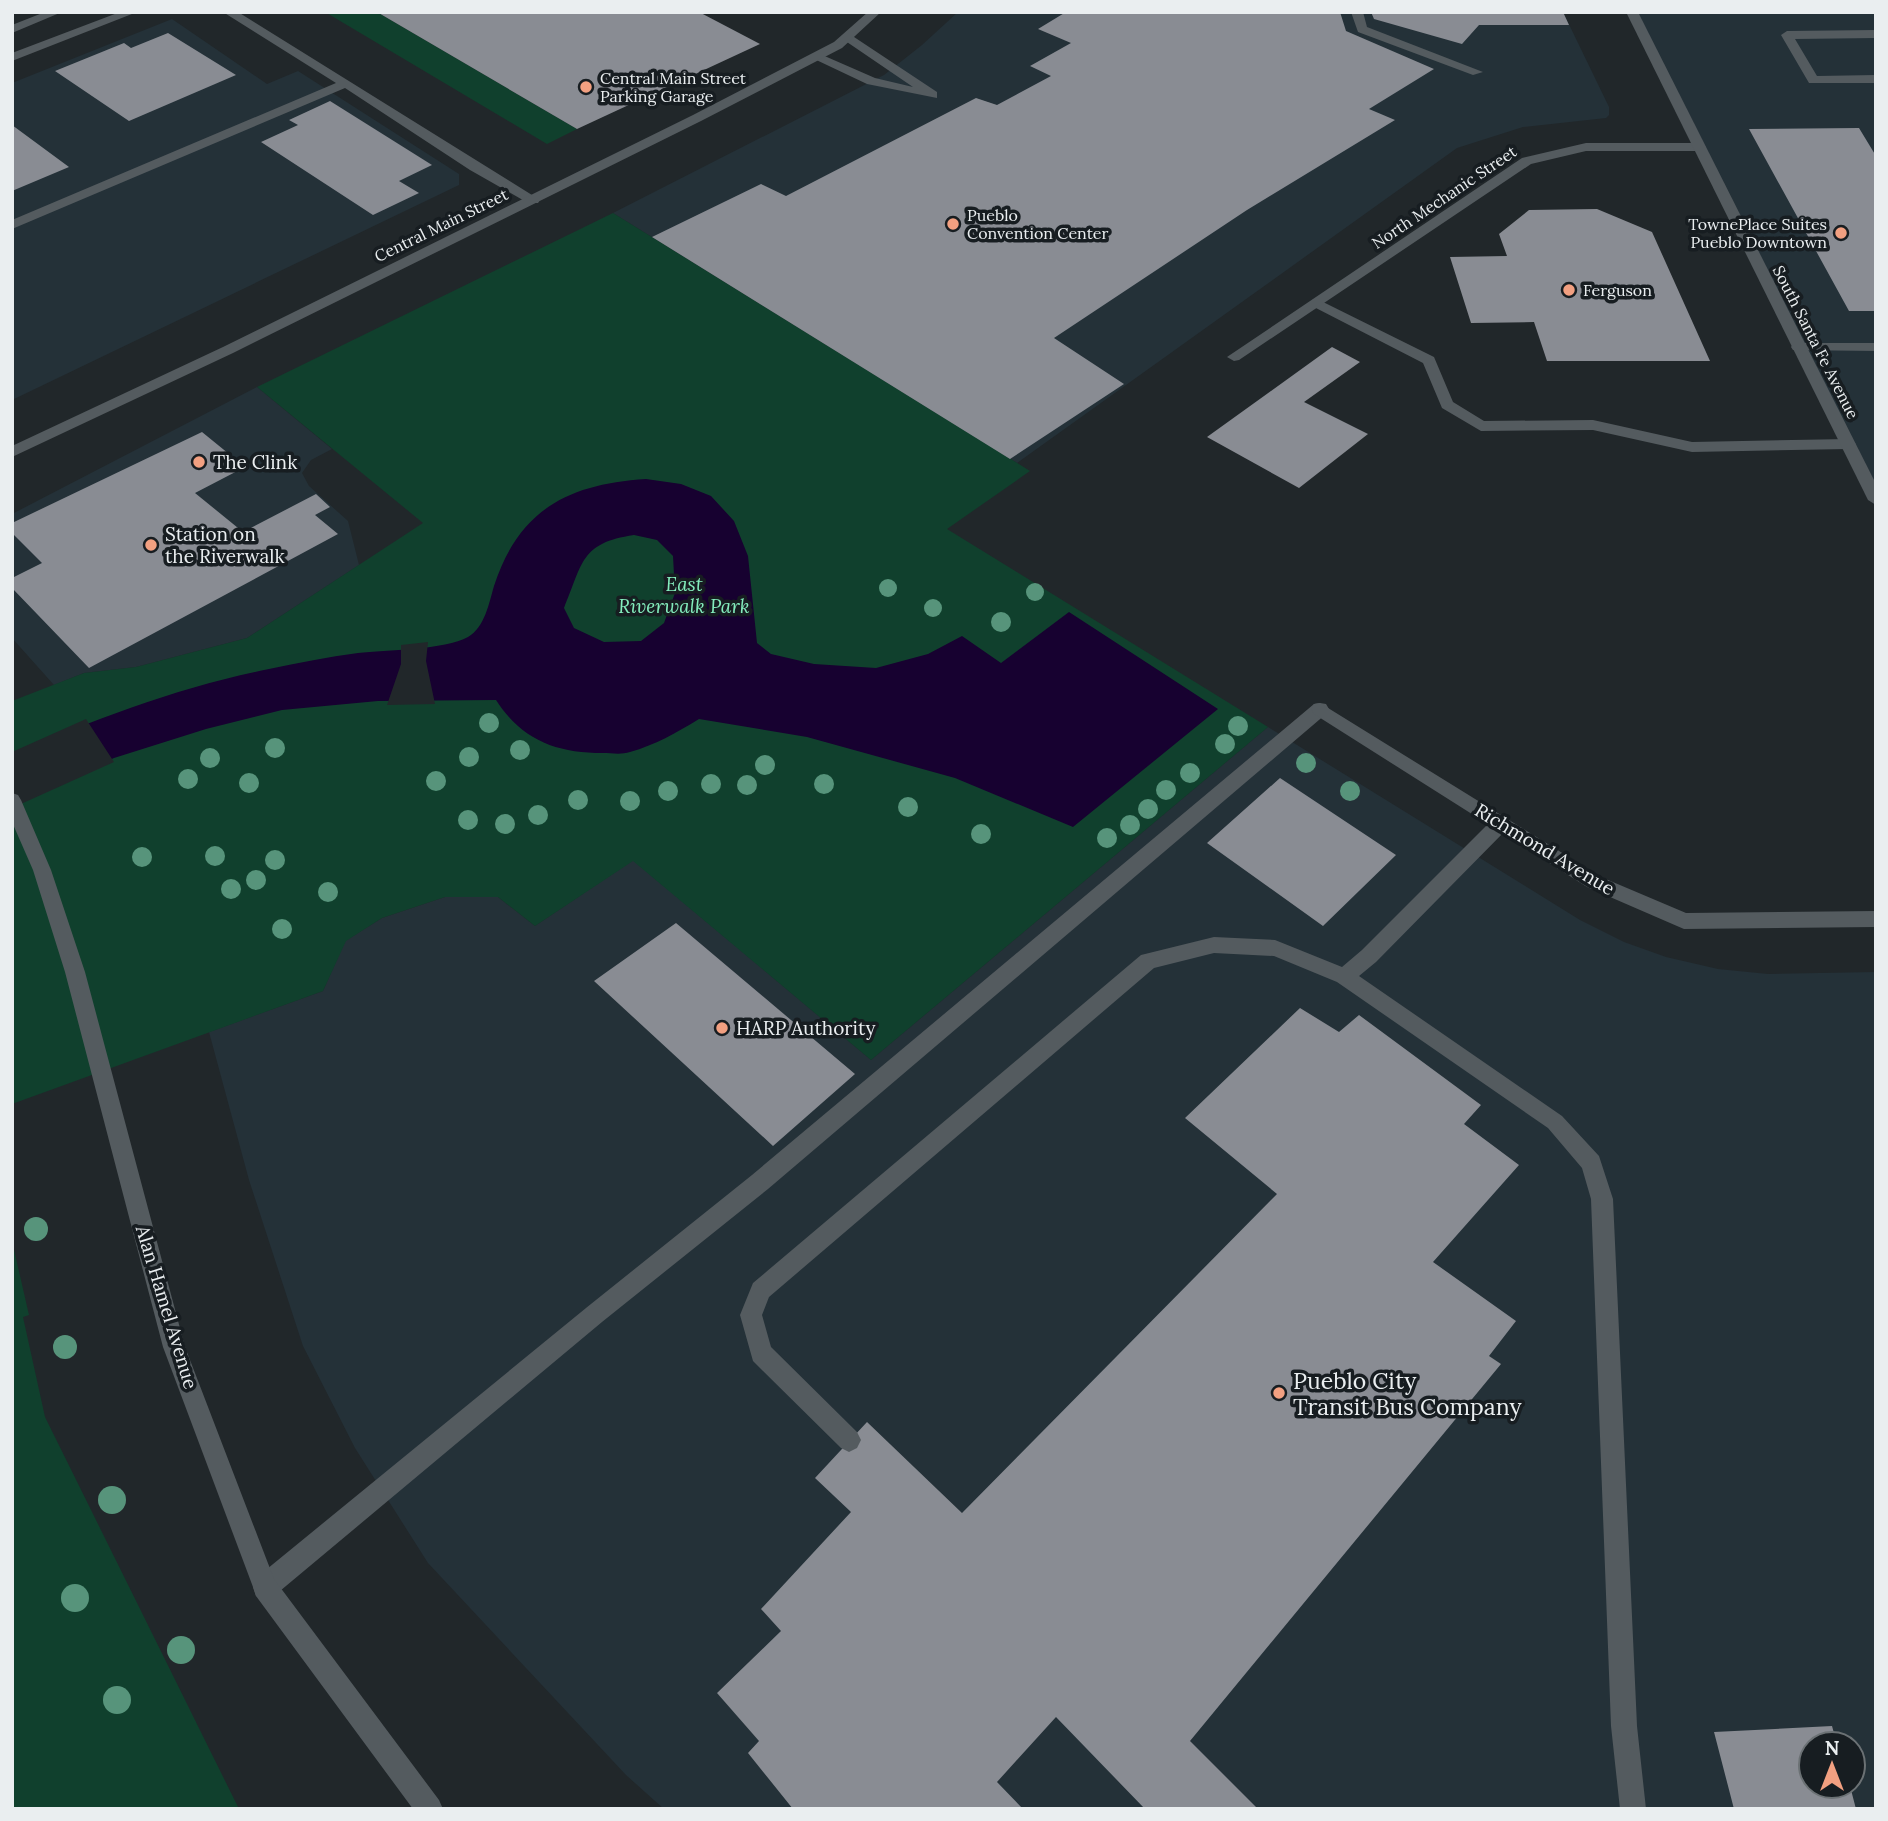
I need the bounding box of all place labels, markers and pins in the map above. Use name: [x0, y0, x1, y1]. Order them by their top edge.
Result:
place label: Central Main Street Parking Garage: [600, 68, 747, 106]
marker: Central Main Street Parking Garage: [578, 79, 594, 95]
place label: Pueblo Convention Center: [967, 205, 1109, 243]
place label: TownePlace Suites Pueblo Downtown: [1688, 214, 1827, 252]
marker: Pueblo Convention Center: [945, 216, 961, 232]
marker: TownePlace Suites Pueblo Downtown: [1833, 225, 1849, 241]
place label: Ferguson: [1583, 280, 1652, 300]
marker: Ferguson: [1561, 282, 1577, 298]
place label: The Clink: [213, 450, 298, 474]
marker: The Clink: [191, 454, 207, 470]
place label: Station on the Riverwalk: [165, 522, 285, 568]
marker: Station on the Riverwalk: [143, 537, 159, 553]
place label: HARP Authority: [736, 1016, 876, 1040]
marker: HARP Authority: [714, 1020, 730, 1036]
place label: Pueblo City Transit Bus Company: [1293, 1366, 1522, 1421]
marker: Pueblo City Transit Bus Company: [1271, 1385, 1287, 1401]

